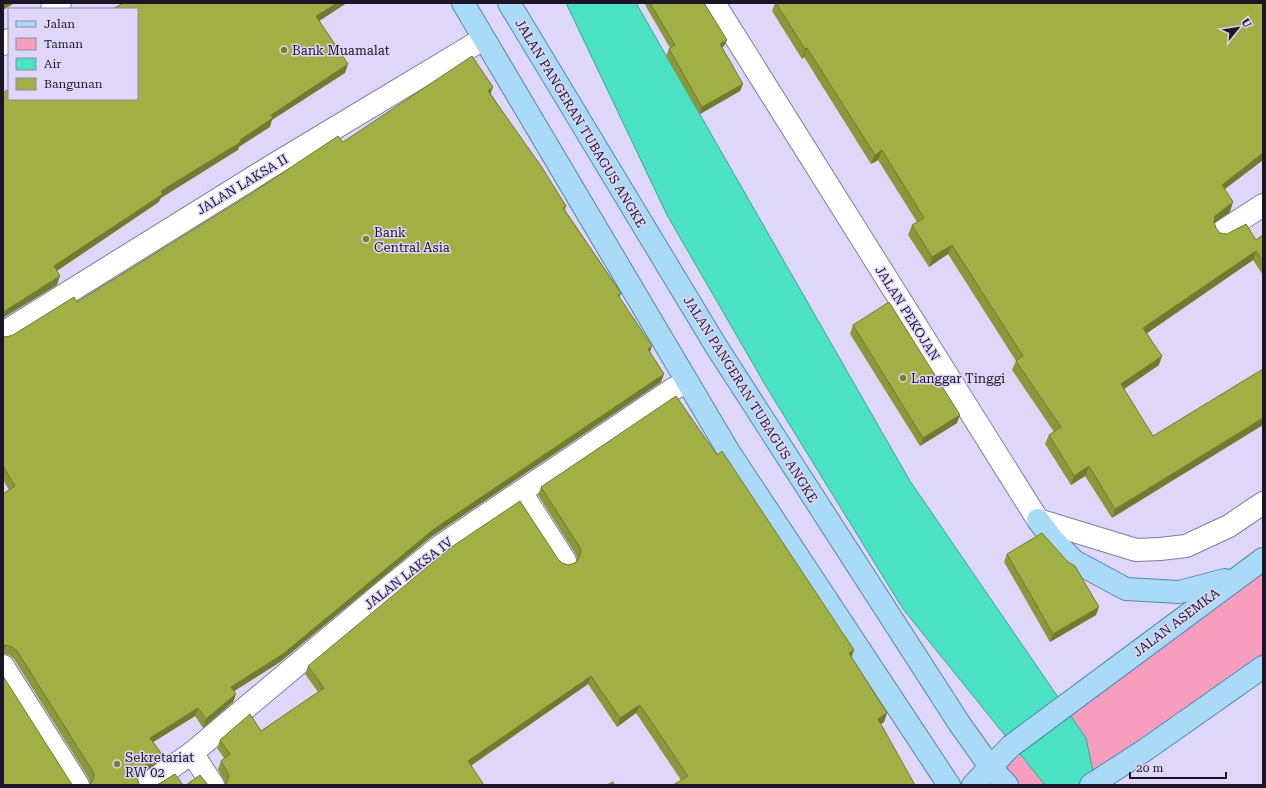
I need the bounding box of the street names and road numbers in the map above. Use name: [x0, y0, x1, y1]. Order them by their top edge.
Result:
street label: JALAN PANGERAN TUBAGUS ANGKE: [512, 16, 649, 230]
street label: JALAN LAKSA II: [194, 151, 291, 218]
street label: JALAN PEKOJAN: [872, 263, 943, 364]
street label: JALAN PANGERAN TUBAGUS ANGKE: [681, 293, 821, 505]
street label: JALAN LAKSA IV: [361, 534, 455, 613]
street label: JALAN ASEMKA: [1130, 585, 1222, 660]

